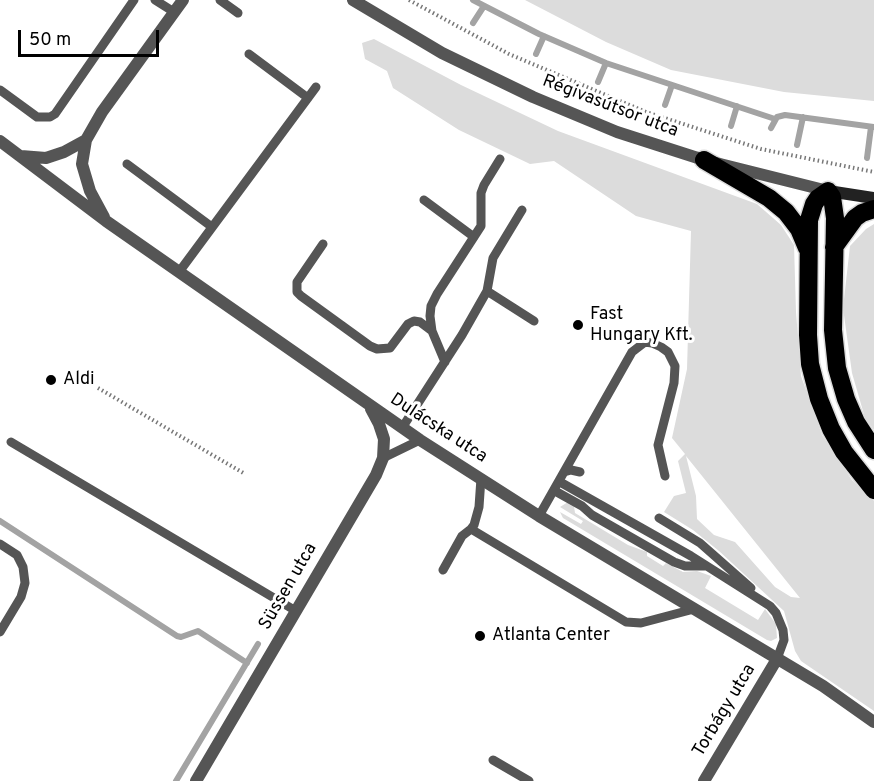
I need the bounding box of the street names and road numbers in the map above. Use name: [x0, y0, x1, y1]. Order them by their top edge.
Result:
street label: Régivasútsor utca: [539, 71, 681, 143]
street label: Dulácska utca: [385, 390, 491, 468]
street label: Süssen utca: [255, 540, 323, 634]
street label: Torbágy utca: [689, 661, 761, 761]

